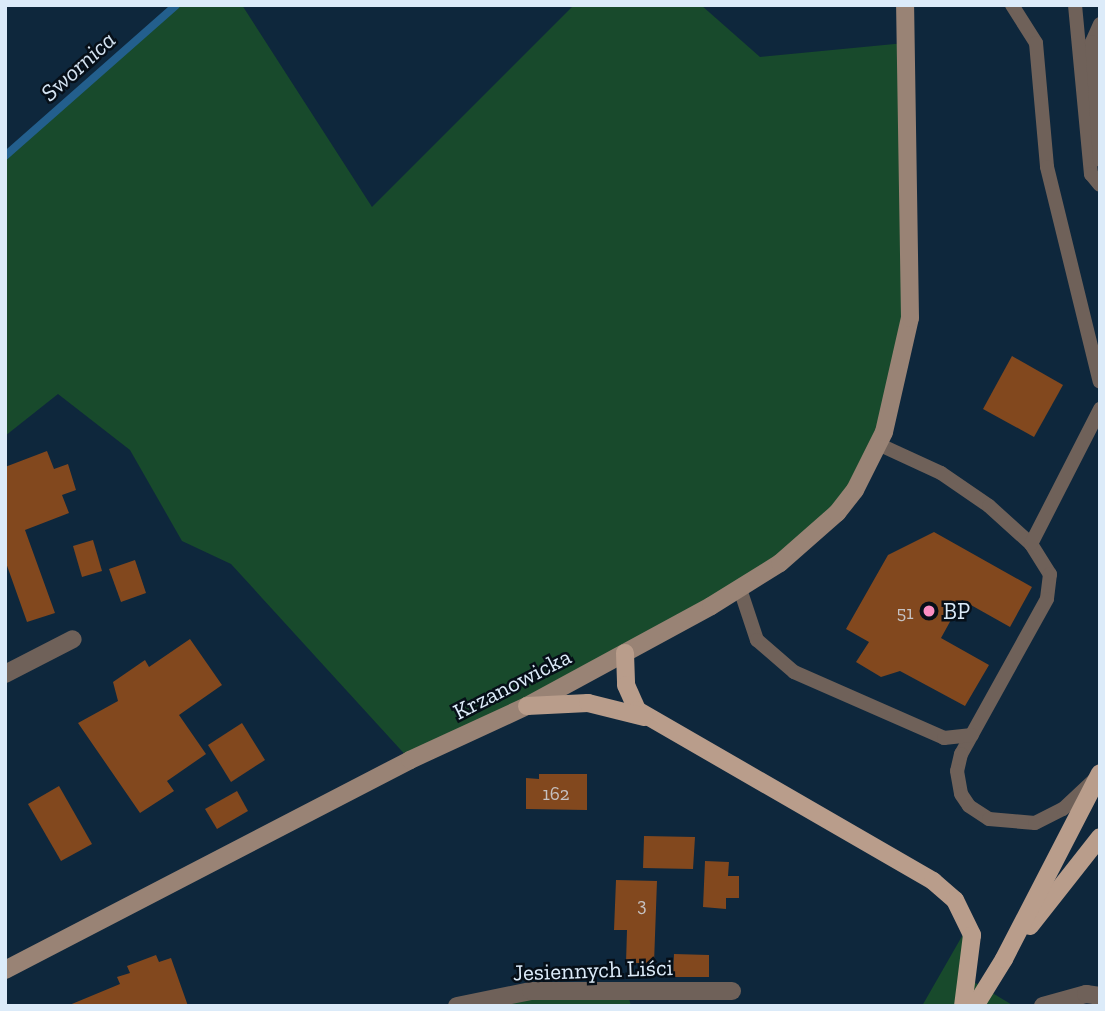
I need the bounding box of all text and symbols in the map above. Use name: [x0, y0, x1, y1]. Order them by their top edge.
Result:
water label: Swornica: [35, 25, 121, 107]
place label: BP: [943, 597, 970, 625]
house number: 51: [896, 602, 914, 624]
marker: BP: [921, 603, 937, 619]
street label: Krzanowicka: [448, 642, 576, 726]
house number: 162: [542, 783, 570, 805]
house number: 3: [637, 894, 647, 916]
street label: Jesiennych Liści: [512, 953, 674, 987]

